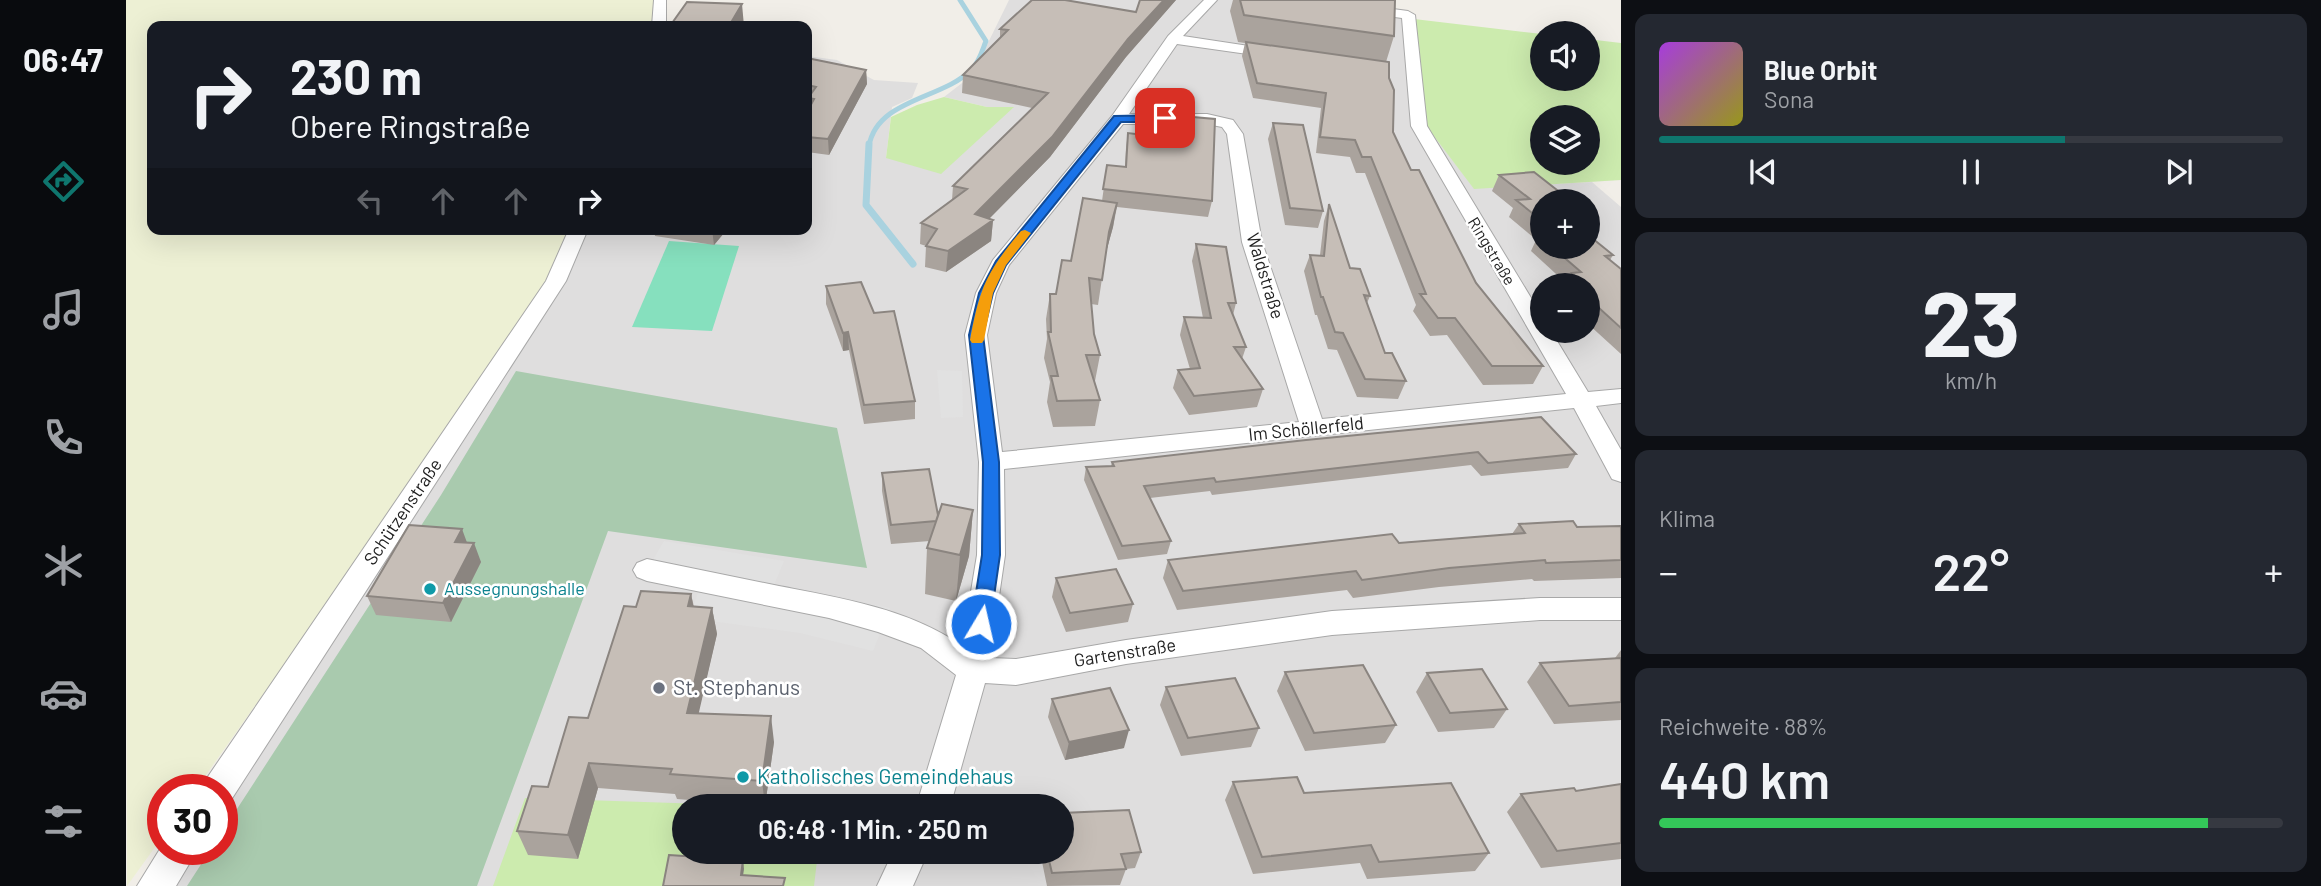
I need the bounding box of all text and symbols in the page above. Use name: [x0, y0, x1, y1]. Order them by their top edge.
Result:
map controls: [1530, 21, 1600, 343]
button: sound: [1530, 21, 1600, 91]
text: 06:47: [23, 40, 103, 78]
text: 230 m: [290, 46, 422, 105]
icon: right: [175, 49, 266, 140]
text: Blue Orbit: [1764, 54, 1877, 85]
text: Sona: [1764, 85, 1814, 113]
pin: [1135, 88, 1195, 148]
icon: arrive: [1146, 99, 1184, 137]
button: layers: [1530, 105, 1600, 175]
text: Obere Ringstraße: [290, 106, 531, 144]
icon: previous: [1744, 153, 1782, 191]
icon: pause: [1952, 153, 1990, 191]
icon: next: [2160, 153, 2198, 191]
icon: directions: [39, 157, 88, 206]
icon: left: [351, 182, 389, 220]
icon: ahead: [424, 182, 462, 220]
icon: ahead: [497, 182, 535, 220]
icon: right: [570, 182, 608, 220]
button: +: [1530, 189, 1600, 259]
street label: Ringstraße: [1465, 213, 1520, 288]
street label: Waldstraße: [1242, 230, 1289, 321]
text: 23: [1922, 266, 2020, 375]
button: −: [1530, 273, 1600, 343]
icon: music: [39, 285, 88, 334]
text: km/h: [1945, 366, 1997, 394]
street label: Im Schöllerfeld: [1247, 411, 1365, 445]
icon: phone: [39, 413, 88, 462]
street label: Schützenstraße: [358, 454, 446, 569]
text: Klima: [1659, 504, 1715, 532]
text: 22°: [1933, 539, 2009, 601]
icon: climate: [39, 541, 88, 590]
text: −: [1659, 548, 1678, 594]
text: +: [2264, 548, 2283, 594]
place label: Aussegnungshalle: [444, 577, 585, 599]
marker: Aussegnungshalle: [422, 581, 438, 597]
position arrow: [944, 587, 1018, 661]
street label: Gartenstraße: [1072, 633, 1177, 671]
icon: car: [39, 669, 88, 718]
place label: St. Stephanus: [673, 674, 800, 699]
marker: St. Stephanus: [651, 680, 667, 696]
text: Reichweite · 88%: [1659, 712, 1827, 740]
text: 440 km: [1659, 747, 1830, 809]
place label: Katholisches Gemeindehaus: [757, 763, 1013, 788]
marker: Katholisches Gemeindehaus: [735, 769, 751, 785]
speed limit sign: 30: [147, 774, 238, 865]
icon: filters: [39, 797, 88, 846]
text: 06:48 · 1 Min. · 250 m: [758, 813, 988, 844]

